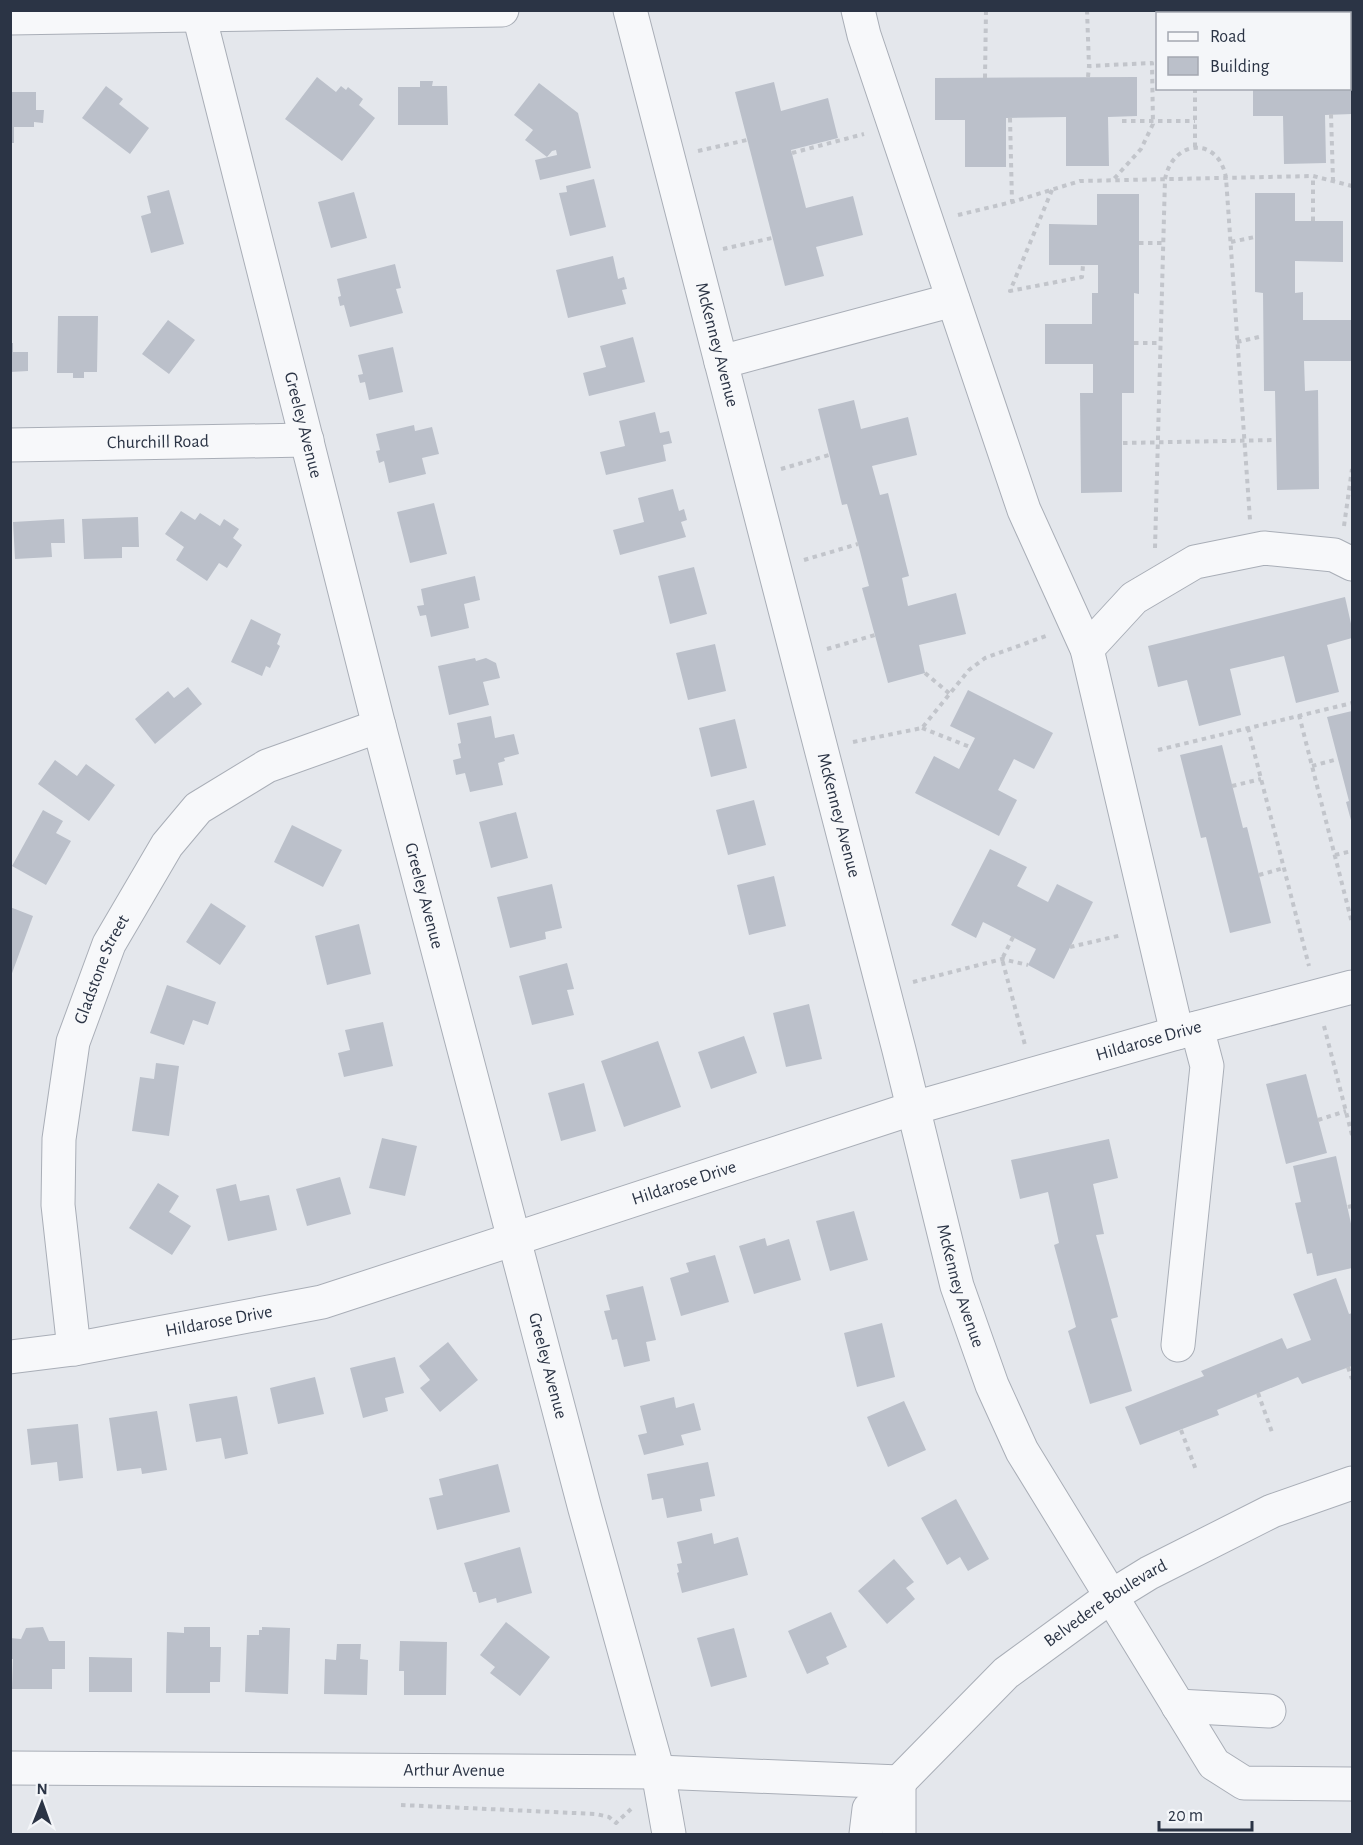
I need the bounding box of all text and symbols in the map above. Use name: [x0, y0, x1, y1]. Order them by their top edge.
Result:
legend: [1156, 12, 1351, 90]
text: Road: [1210, 28, 1246, 46]
text: Building: [1210, 58, 1270, 76]
street label: McKenney Avenue: [692, 281, 741, 409]
street label: Greeley Avenue: [281, 370, 325, 480]
street label: Churchill Road: [107, 433, 209, 452]
street label: McKenney Avenue: [814, 751, 863, 880]
street label: Greeley Avenue: [401, 841, 446, 951]
street label: Gladstone Street: [71, 912, 133, 1027]
street label: Hildarose Drive: [1094, 1018, 1203, 1065]
street label: Hildarose Drive: [630, 1158, 739, 1209]
street label: McKenney Avenue: [933, 1222, 987, 1350]
street label: Hildarose Drive: [164, 1303, 274, 1340]
street label: Greeley Avenue: [525, 1311, 570, 1421]
street label: Belvedere Boulevard: [1041, 1556, 1170, 1651]
street label: Arthur Avenue: [403, 1761, 505, 1780]
north arrow: [12, 1773, 72, 1833]
text: N: [37, 1781, 48, 1797]
scale bar: [1159, 1794, 1252, 1832]
text: 20 m: [1168, 1807, 1203, 1825]

